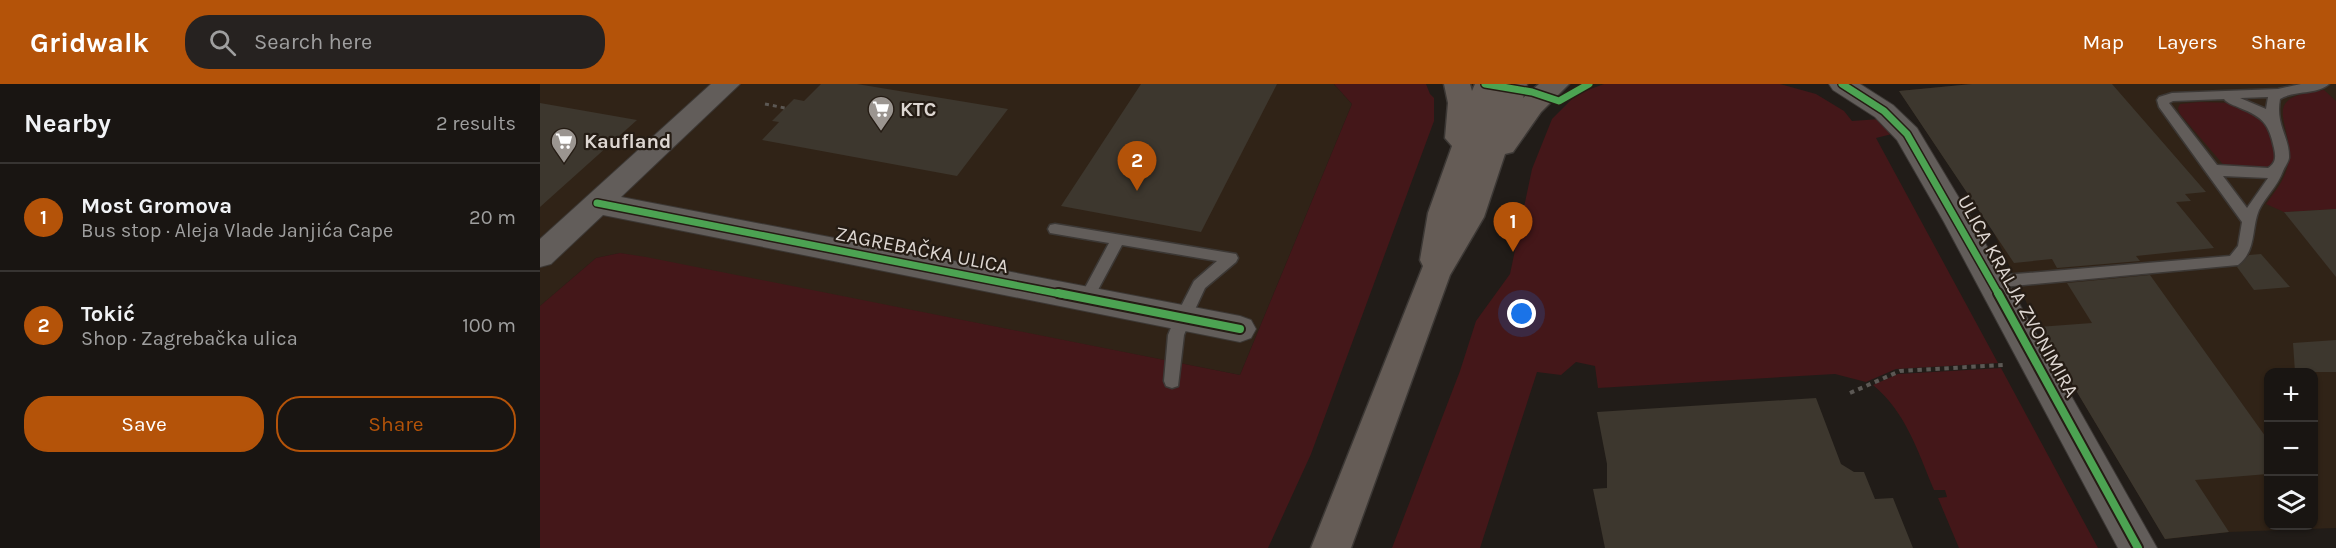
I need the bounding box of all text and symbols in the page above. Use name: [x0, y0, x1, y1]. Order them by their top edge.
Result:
search box: [185, 15, 605, 69]
text: Gridwalk: [30, 26, 149, 59]
icon: search: [206, 26, 239, 59]
text: Search here: [254, 29, 372, 55]
text: Map: [2082, 30, 2124, 54]
text: Layers: [2157, 30, 2218, 54]
text: Share: [2251, 30, 2306, 54]
supermarket icon: KTC: [866, 94, 896, 132]
place label: KTC: [900, 98, 936, 121]
text: Nearby: [24, 108, 111, 139]
text: 2 results: [436, 112, 516, 135]
supermarket icon: Kaufland: [549, 126, 579, 164]
place label: Kaufland: [584, 130, 671, 153]
pin: 2: [1118, 141, 1156, 191]
street label: ULICA KRALJA ZVONIMIRA: [1953, 191, 2083, 401]
text: Most Gromova: [81, 193, 232, 219]
pin: 1: [1494, 202, 1532, 252]
text: 1: [40, 206, 47, 229]
text: 20 m: [469, 206, 516, 229]
text: Bus stop · Aleja Vlade Janjića Cape: [81, 219, 393, 242]
street label: ZAGREBAČKA ULICA: [833, 221, 1011, 278]
your location: [1507, 299, 1536, 328]
text: Tokić: [81, 301, 135, 327]
text: 2: [37, 314, 50, 337]
text: 100 m: [462, 314, 516, 337]
text: Shop · Zagrebačka ulica: [81, 327, 298, 350]
map controls: [2264, 368, 2318, 530]
button: +: [2264, 368, 2318, 422]
button: Save: [24, 396, 264, 452]
button: Share: [276, 396, 516, 452]
button: −: [2264, 422, 2318, 476]
button: layers: [2264, 476, 2318, 530]

